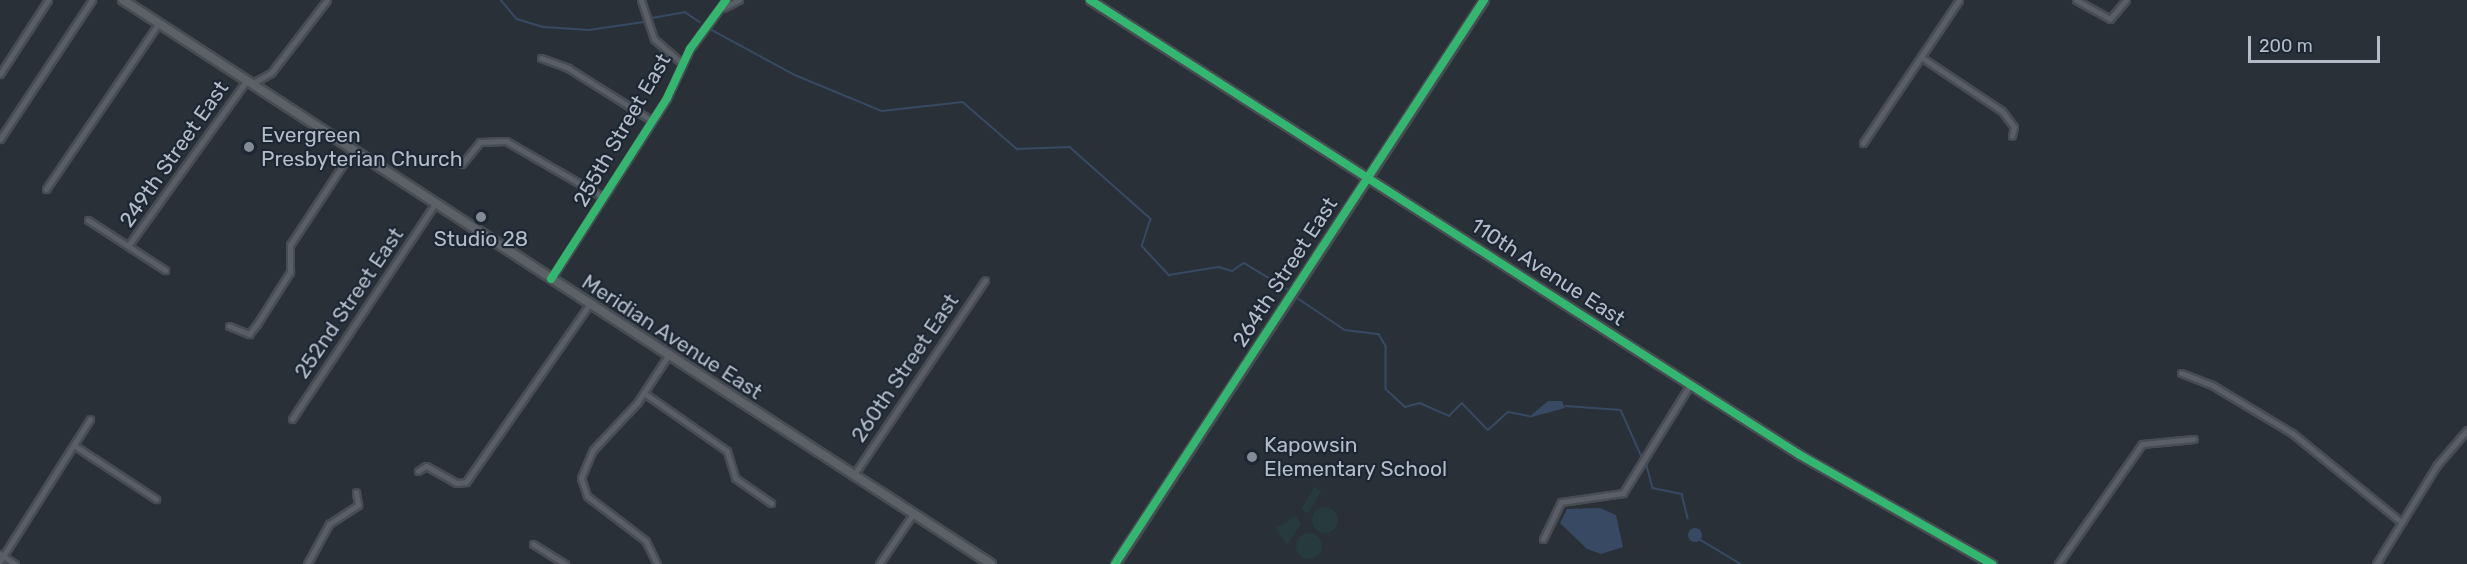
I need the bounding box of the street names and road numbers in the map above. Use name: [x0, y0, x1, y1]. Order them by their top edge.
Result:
street label: 255th Street East: [568, 49, 676, 211]
street label: 249th Street East: [114, 76, 234, 232]
street label: 264th Street East: [1227, 192, 1343, 352]
street label: 110th Avenue East: [1466, 213, 1630, 331]
street label: 252nd Street East: [289, 223, 409, 383]
street label: Meridian Avenue East: [577, 269, 767, 405]
street label: 260th Street East: [846, 289, 964, 447]

